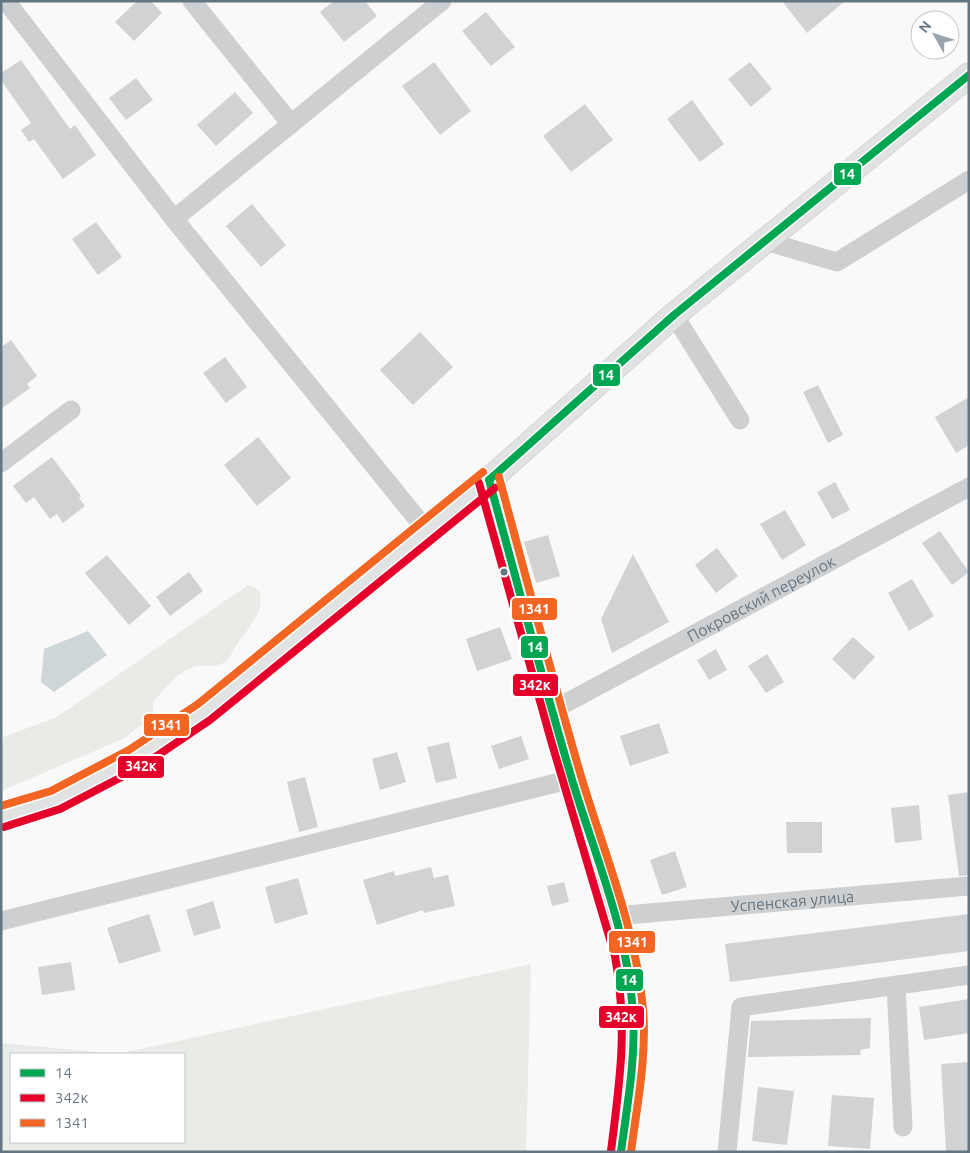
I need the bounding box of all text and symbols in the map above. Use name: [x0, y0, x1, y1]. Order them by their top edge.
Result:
north arrow: [910, 10, 960, 60]
text: N: [915, 18, 934, 36]
line badge: 14: [833, 162, 862, 186]
text: 14: [839, 166, 855, 182]
line badge: 14: [592, 363, 621, 387]
text: 14: [598, 367, 614, 383]
street label: Покровский переулок: [684, 552, 838, 645]
unlabelled marker: [499, 567, 509, 577]
line badge: 1341: [511, 597, 558, 621]
text: 1341: [518, 601, 550, 617]
line badge: 14: [520, 635, 549, 659]
text: 14: [527, 639, 543, 655]
line badge: 342к: [512, 673, 559, 697]
text: 342к: [519, 677, 551, 693]
line badge: 1341: [143, 713, 190, 737]
text: 1341: [150, 717, 182, 733]
line badge: 342к: [117, 755, 165, 779]
text: 342к: [125, 758, 157, 774]
street label: Успенская улица: [730, 887, 855, 915]
line badge: 1341: [608, 930, 656, 954]
text: 1341: [616, 934, 648, 950]
line badge: 14: [615, 968, 644, 992]
text: 14: [621, 972, 637, 988]
line badge: 342к: [598, 1005, 645, 1029]
text: 342к: [605, 1009, 637, 1025]
legend: [10, 1053, 185, 1143]
text: 14: [55, 1064, 72, 1081]
text: 342к: [55, 1089, 88, 1106]
text: 1341: [55, 1114, 89, 1131]

